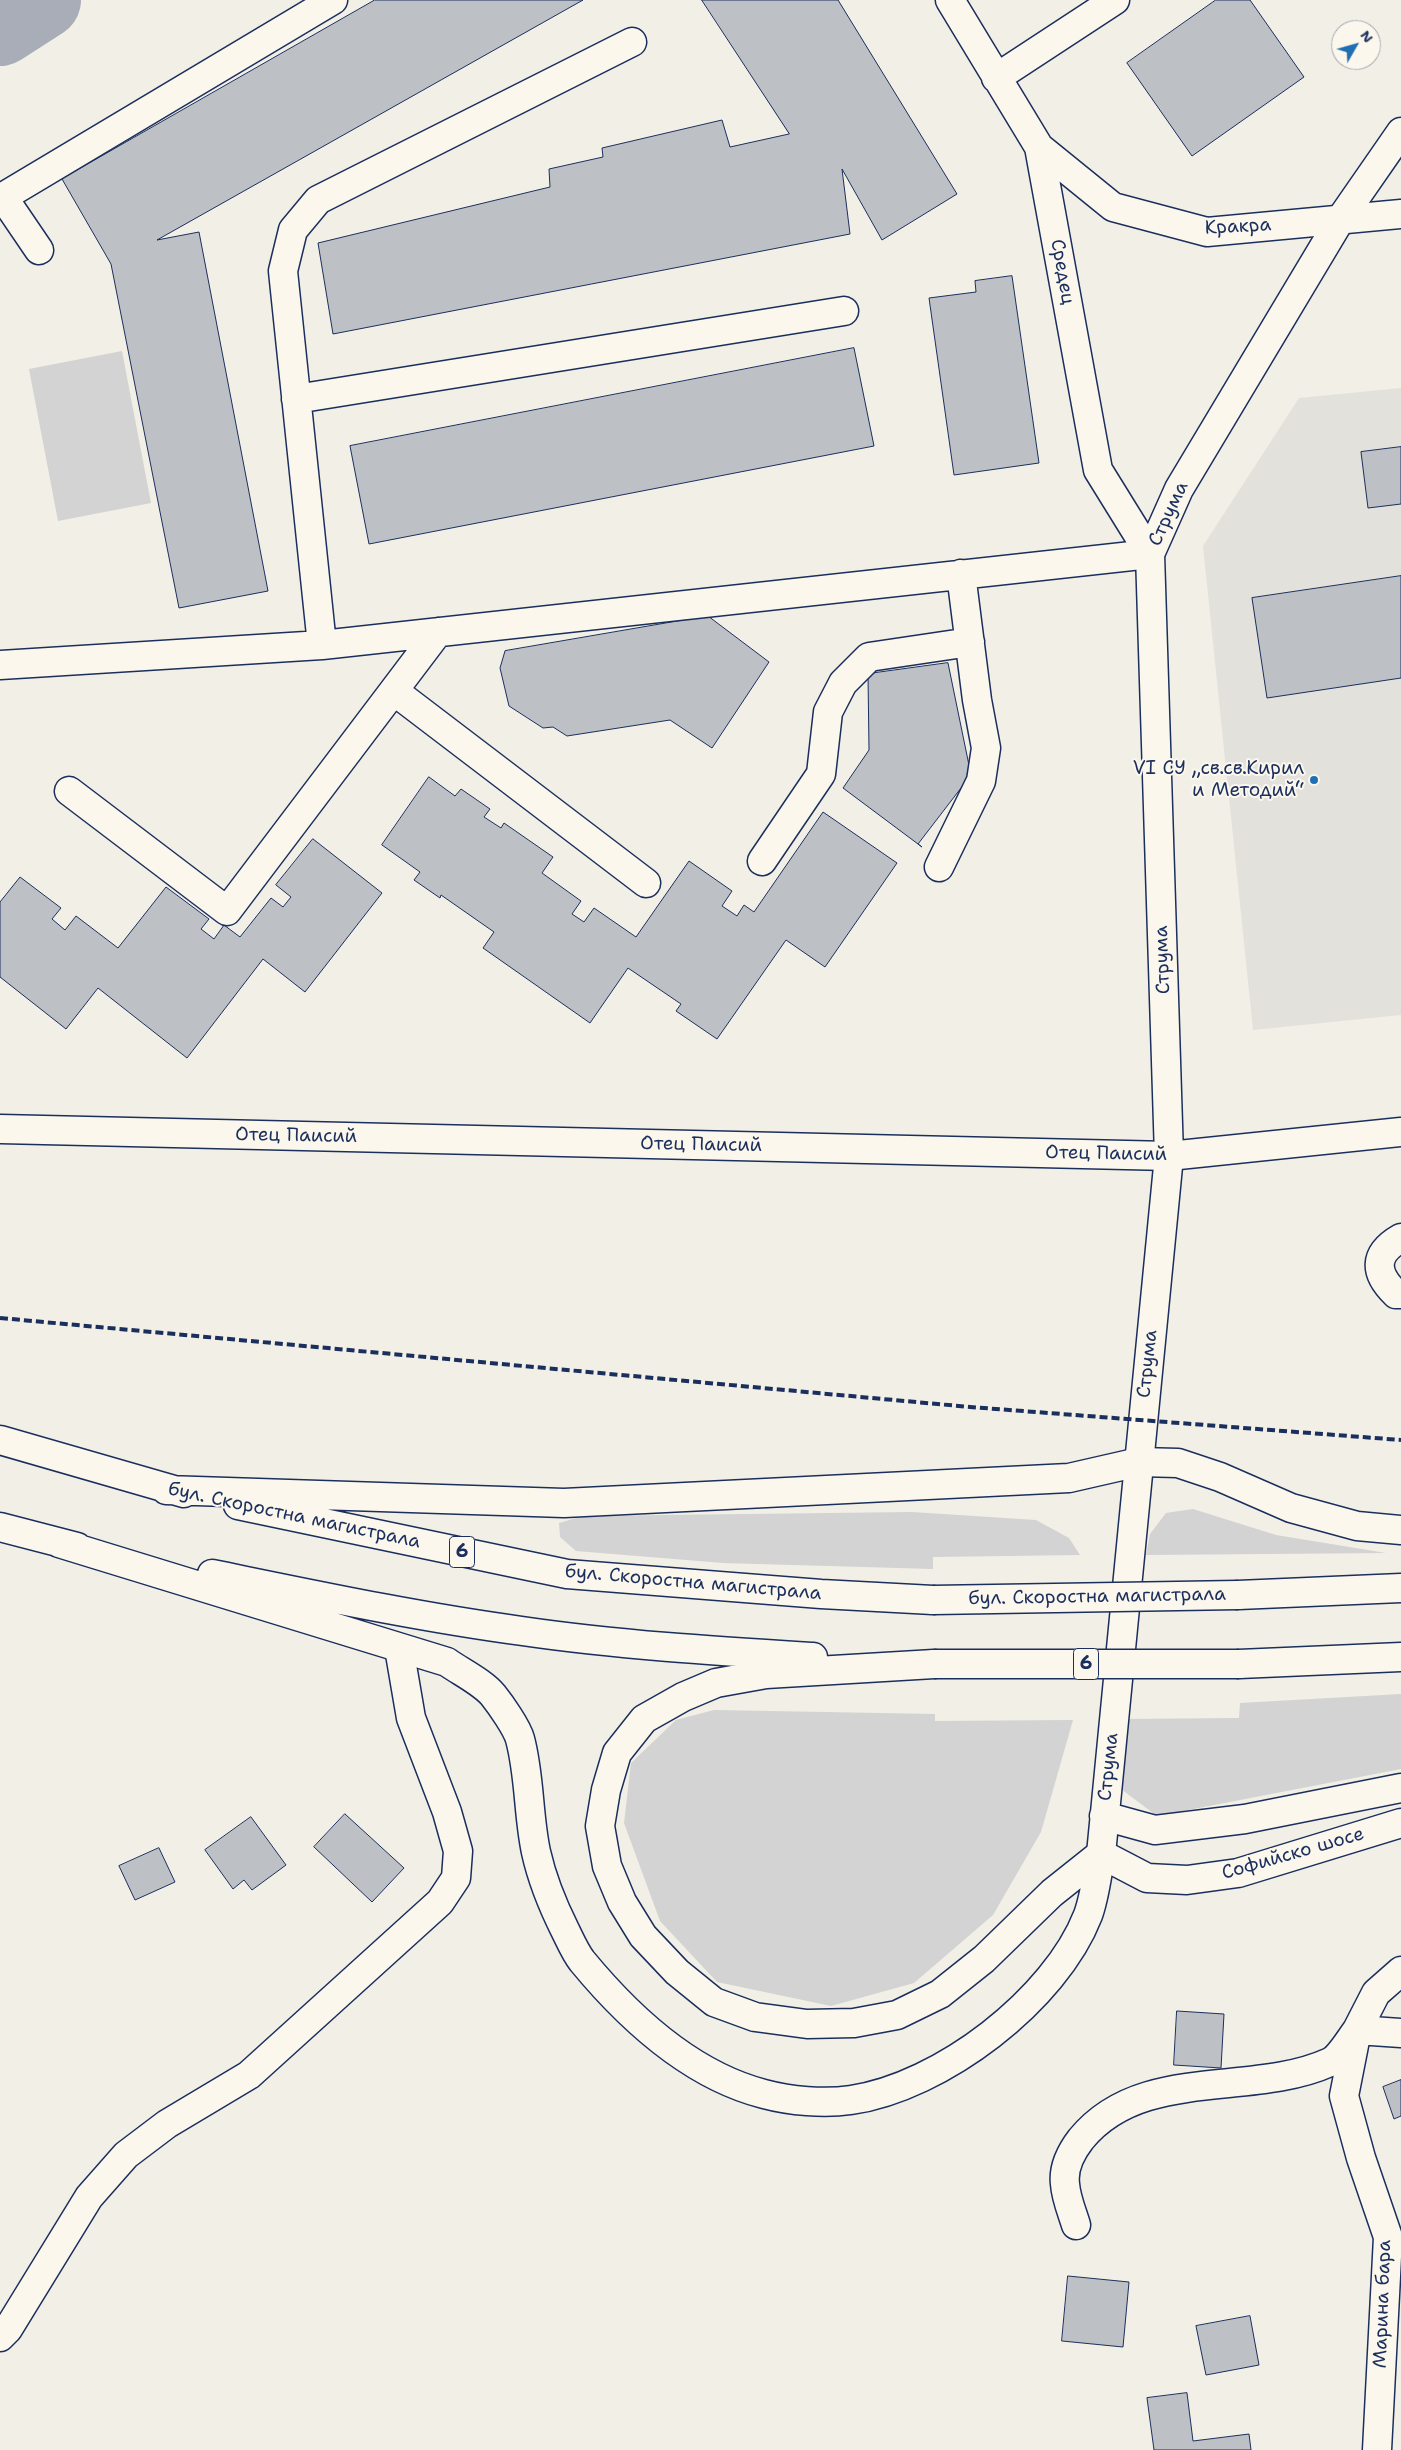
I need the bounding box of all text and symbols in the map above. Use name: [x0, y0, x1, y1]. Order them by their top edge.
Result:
north arrow: [1331, 20, 1381, 70]
text: N: [1357, 26, 1378, 46]
street label: Кракра: [1204, 214, 1272, 240]
street label: Средец: [1045, 237, 1079, 307]
street label: Струма: [1144, 478, 1194, 550]
place label: VI СУ „св.св.Кирил и Методий“: [1133, 758, 1304, 802]
marker: VI СУ „св.св.Кирил и Методий“: [1308, 774, 1320, 786]
street label: Струма: [1150, 925, 1176, 995]
street label: Отец Паисий: [235, 1124, 357, 1148]
street label: Отец Паисий: [640, 1133, 762, 1157]
street label: Отец Паисий: [1045, 1142, 1167, 1166]
street label: Струма: [1133, 1329, 1163, 1399]
street label: бул. Скоростна магистрала: [166, 1478, 422, 1554]
road number: 6: [450, 1536, 474, 1568]
street label: бул. Скоростна магистрала: [564, 1560, 822, 1606]
street label: бул. Скоростна магистрала: [968, 1583, 1226, 1611]
road number: 6: [1074, 1648, 1098, 1680]
street label: Струма: [1094, 1732, 1124, 1802]
street label: Софийско шосе: [1219, 1823, 1367, 1885]
street label: Марина бара: [1369, 2239, 1397, 2369]

